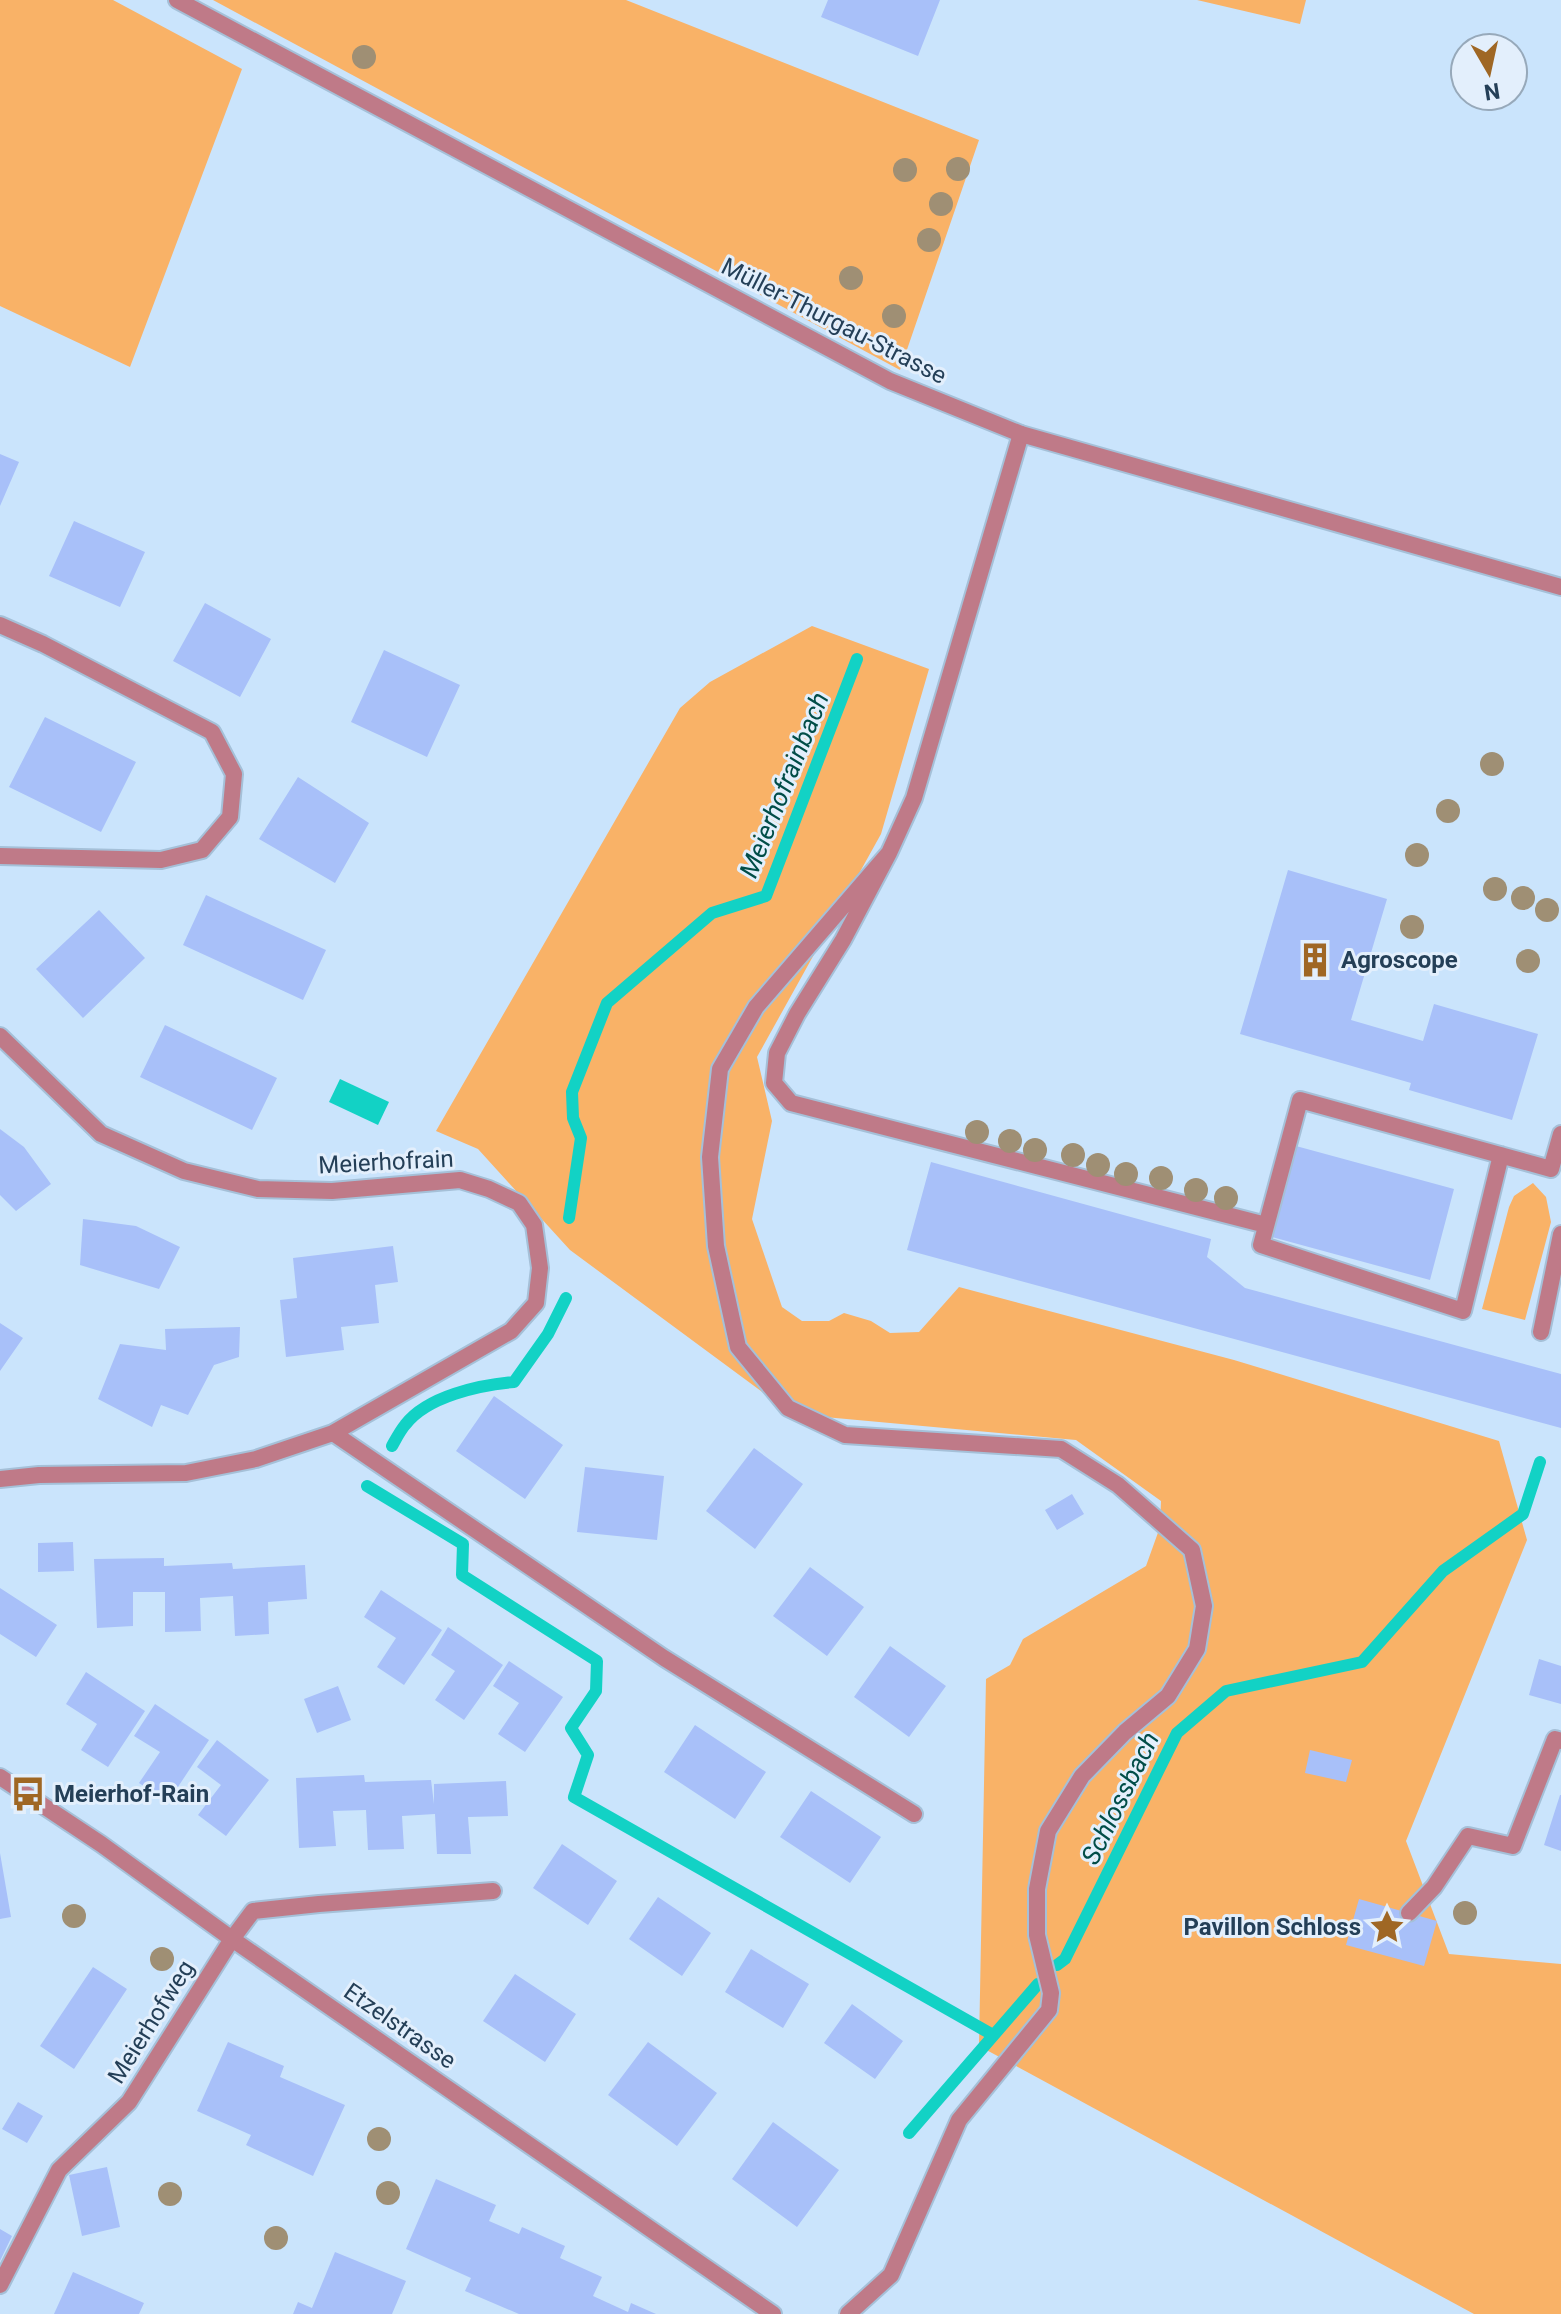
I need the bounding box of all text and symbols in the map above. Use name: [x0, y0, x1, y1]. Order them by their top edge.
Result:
north arrow: [1449, 32, 1529, 112]
text: N: [1482, 78, 1502, 105]
street label: Müller-Thurgau-Strasse: [717, 252, 951, 390]
water label: Meierhofrainbach: [733, 688, 835, 882]
building icon: Agroscope: [1296, 941, 1334, 979]
place label: Agroscope: [1341, 946, 1458, 974]
street label: Meierhofrain: [318, 1144, 454, 1180]
water label: Schlossbach: [1075, 1727, 1165, 1869]
bus stop icon: Meierhof-Rain: [9, 1775, 47, 1813]
place label: Meierhof-Rain: [54, 1780, 209, 1808]
place icon: Pavillon Schloss: [1368, 1908, 1406, 1946]
place label: Pavillon Schloss: [1184, 1913, 1361, 1941]
street label: Meierhofweg: [102, 1955, 200, 2089]
street label: Etzelstrasse: [339, 1977, 461, 2075]

